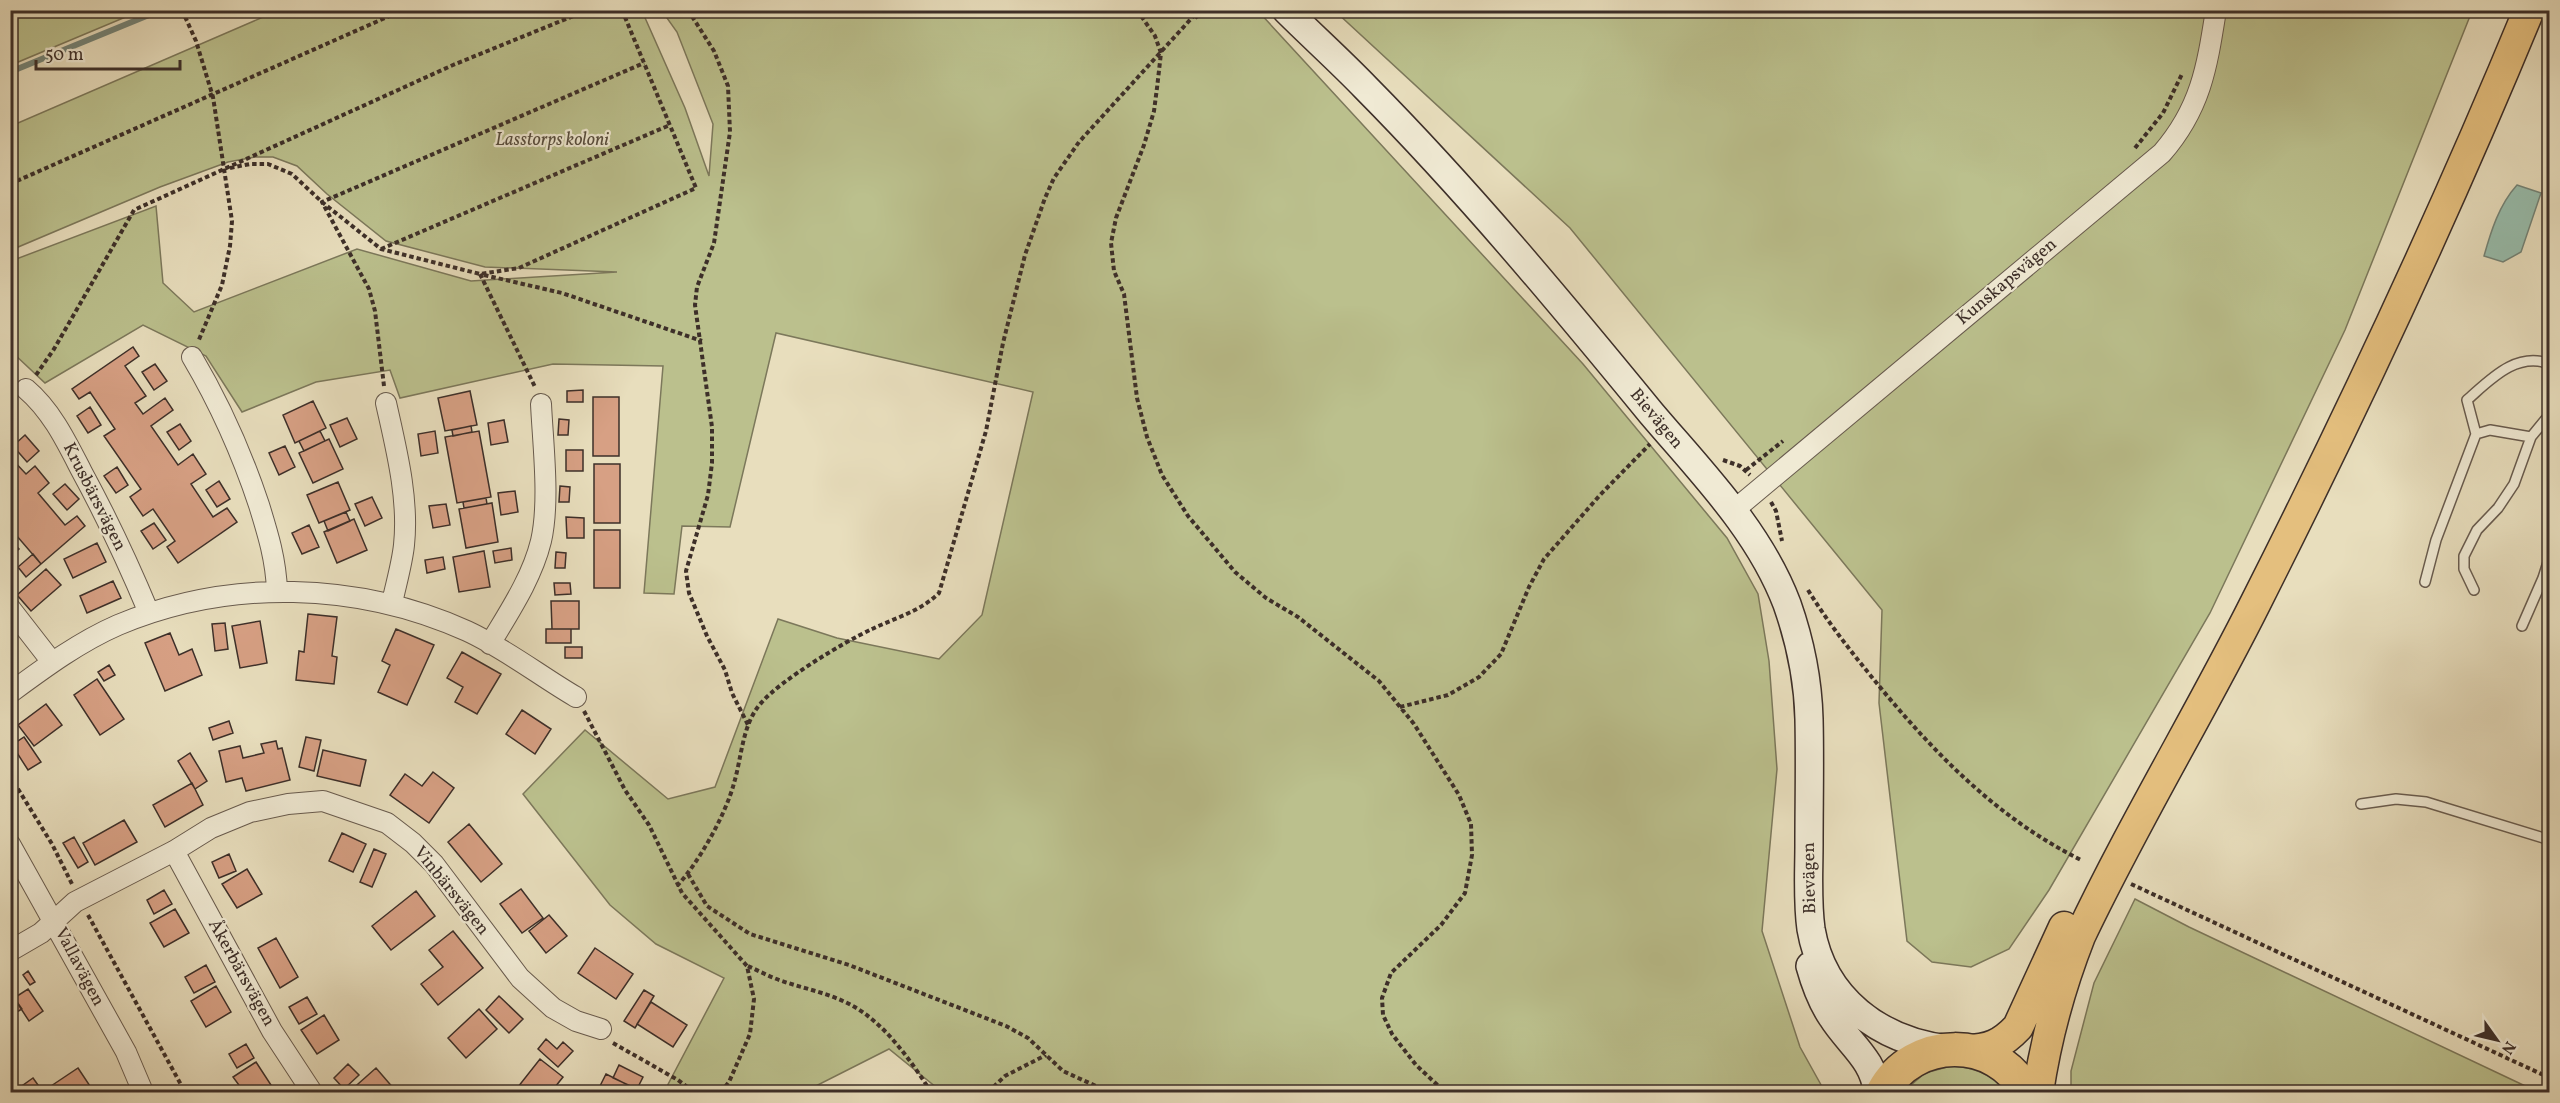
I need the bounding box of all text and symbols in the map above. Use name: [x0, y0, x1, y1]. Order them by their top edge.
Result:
scale bar: [36, 33, 180, 71]
text: 50 m: [45, 43, 84, 68]
park label: Lasstorps koloni: [495, 128, 609, 153]
street label: Kunskapsvägen: [1951, 232, 2063, 331]
street label: Bievägen: [1623, 383, 1689, 455]
street label: Krusbärsvägen: [56, 439, 132, 556]
street label: Vinbärsvägen: [407, 841, 495, 941]
street label: Bievägen: [1797, 842, 1823, 914]
street label: Åkerbärsvägen: [201, 915, 281, 1031]
street label: Vallavägen: [48, 923, 110, 1011]
north arrow: [2467, 1010, 2527, 1070]
text: N: [2495, 1036, 2520, 1059]

